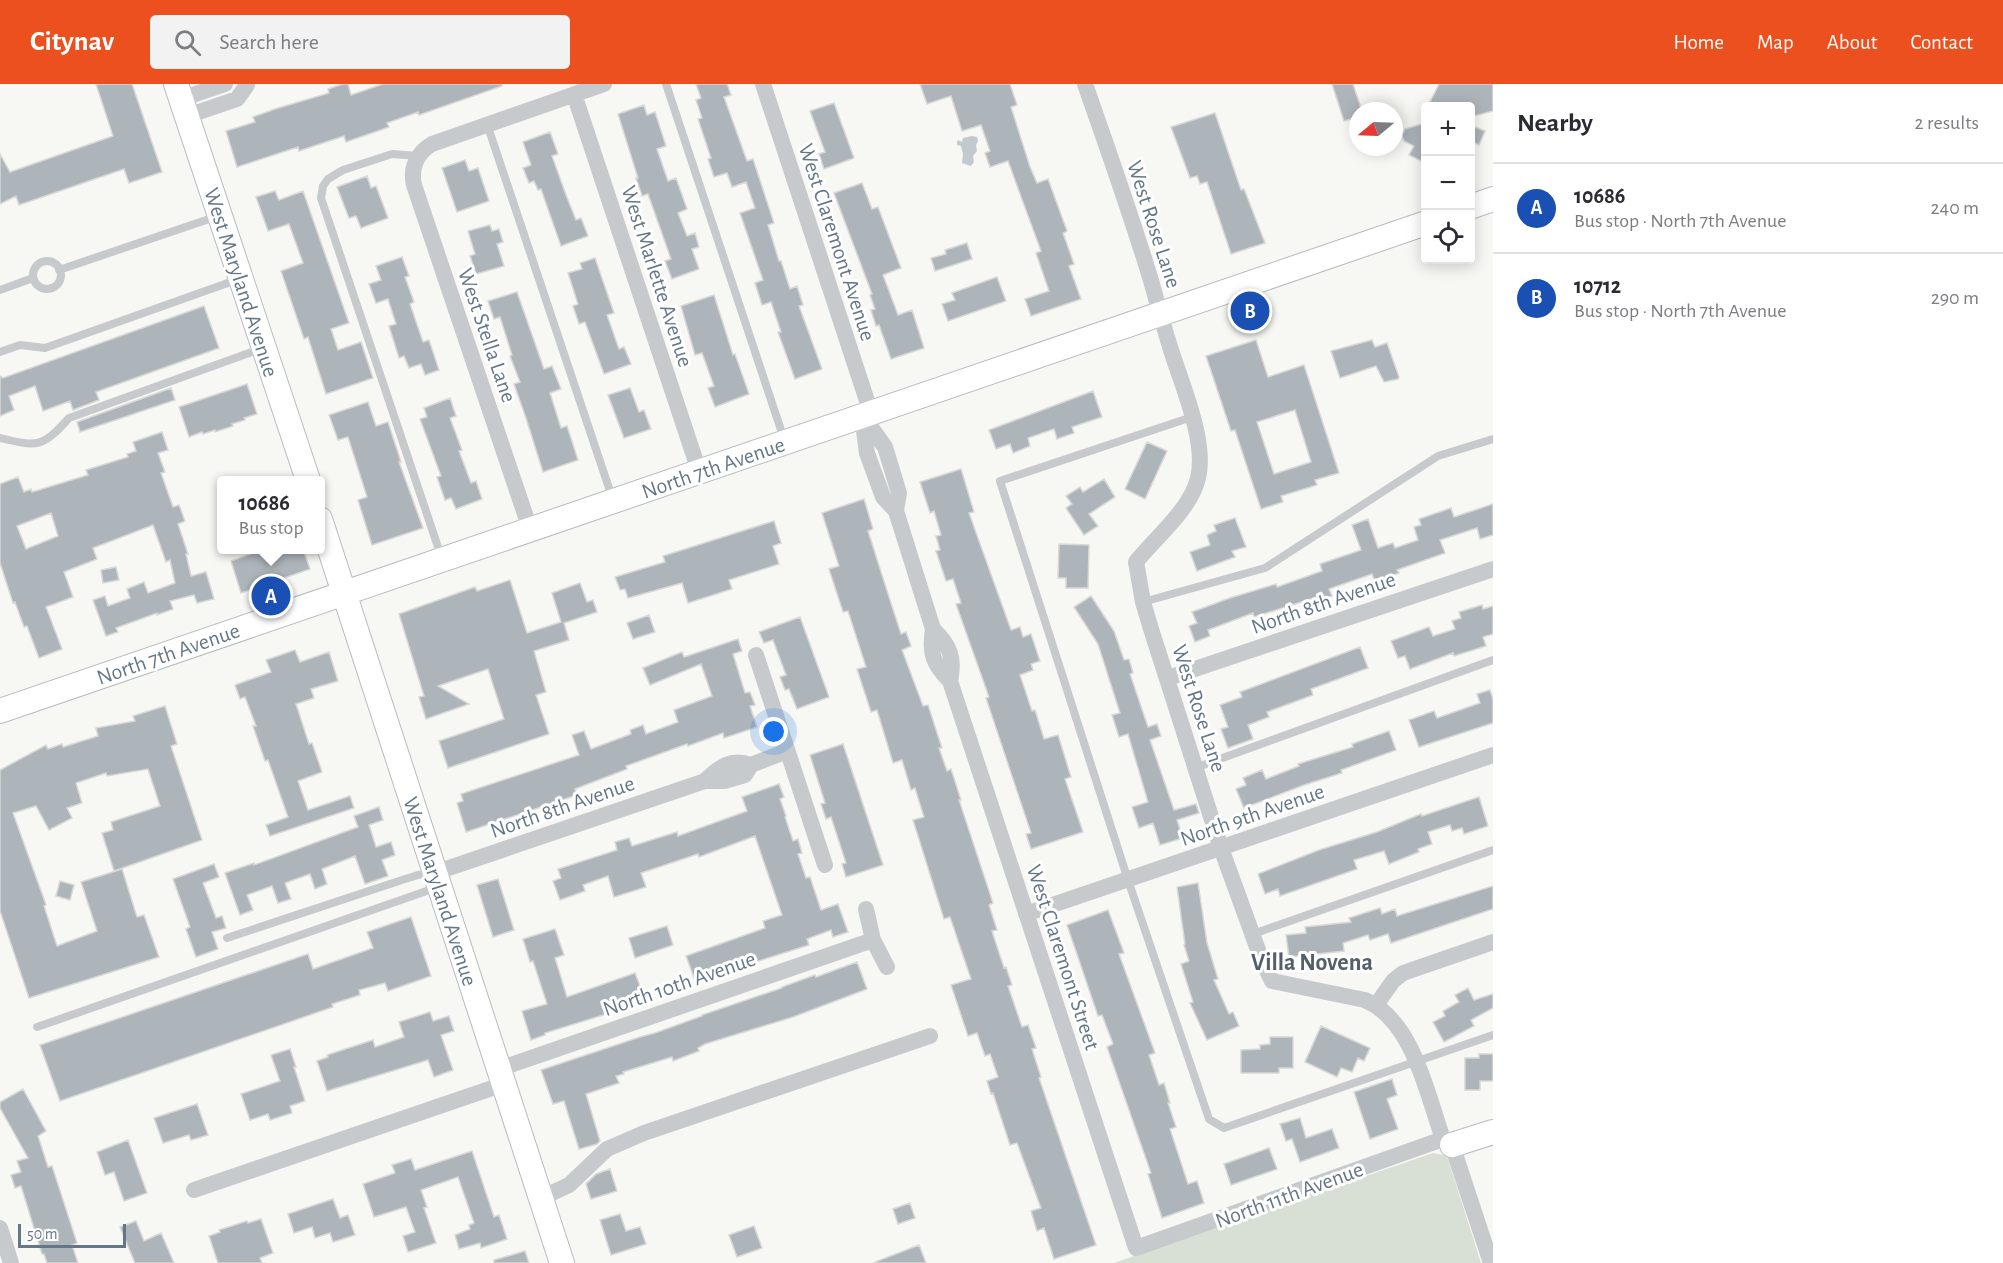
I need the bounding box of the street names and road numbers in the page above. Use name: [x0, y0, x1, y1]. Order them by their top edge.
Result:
street label: West Claremont Avenue: [795, 141, 879, 344]
street label: West Rose Lane: [1123, 158, 1185, 291]
street label: West Marlette Avenue: [617, 183, 697, 370]
street label: West Maryland Avenue: [200, 185, 282, 380]
street label: West Stella Lane: [454, 266, 520, 405]
street label: North 7th Avenue: [639, 433, 788, 503]
street label: North 8th Avenue: [1248, 568, 1398, 638]
street label: North 7th Avenue: [94, 619, 243, 689]
street label: West Rose Lane: [1168, 642, 1230, 775]
street label: North 8th Avenue: [487, 772, 637, 842]
street label: North 9th Avenue: [1177, 780, 1327, 850]
street label: West Maryland Avenue: [399, 794, 481, 989]
street label: West Claremont Street: [1023, 862, 1103, 1053]
street label: North 10th Avenue: [600, 948, 758, 1020]
street label: North 11th Avenue: [1212, 1158, 1366, 1232]

